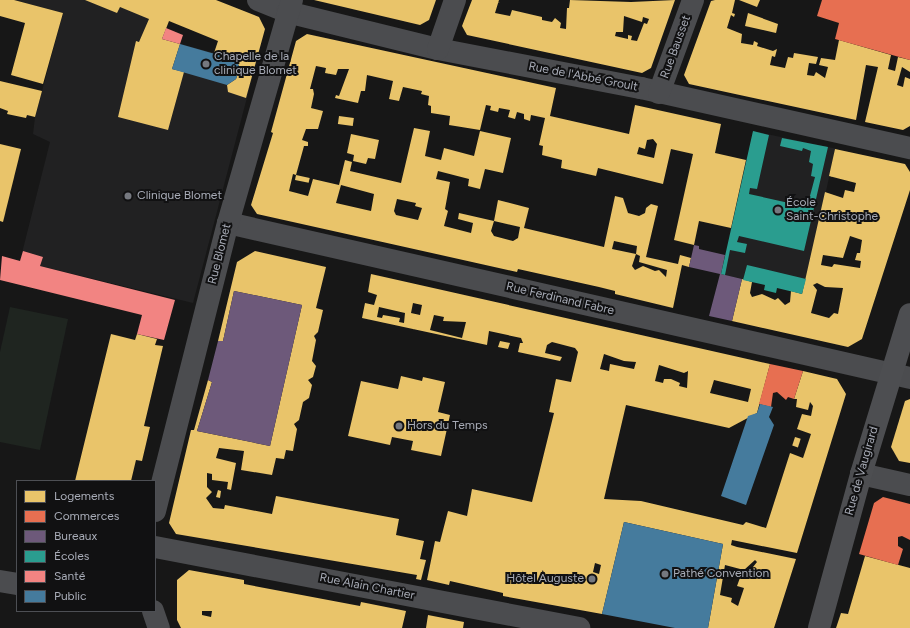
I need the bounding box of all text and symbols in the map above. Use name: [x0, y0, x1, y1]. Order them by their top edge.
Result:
street label: Rue Bausset: [658, 13, 694, 81]
place label: Chapelle de la clinique Blomet: [214, 50, 297, 78]
marker: Chapelle de la clinique Blomet: [201, 59, 211, 69]
street label: Rue de l'Abbé Groult: [527, 59, 639, 95]
place label: Clinique Blomet: [137, 189, 222, 203]
marker: Clinique Blomet: [122, 190, 134, 202]
place label: École Saint-Christophe: [786, 196, 878, 224]
marker: École Saint-Christophe: [773, 205, 783, 215]
street label: Rue Blomet: [206, 222, 234, 286]
street label: Rue Ferdinand Fabre: [505, 280, 615, 318]
place label: Hors du Temps: [407, 419, 488, 433]
marker: Hors du Temps: [394, 421, 404, 431]
street label: Rue de Vaugirard: [842, 425, 882, 517]
legend: [16, 480, 156, 612]
text: Logements: [54, 489, 114, 503]
text: Commerces: [54, 509, 119, 523]
text: Bureaux: [54, 529, 97, 543]
text: Écoles: [54, 549, 89, 563]
place label: Pathé Convention: [673, 567, 769, 581]
text: Santé: [54, 569, 85, 583]
marker: Pathé Convention: [660, 569, 670, 579]
street label: Rue Alain Chartier: [318, 571, 416, 603]
place label: Hôtel Auguste: [506, 572, 584, 586]
marker: Hôtel Auguste: [587, 574, 597, 584]
text: Public: [54, 589, 87, 603]

